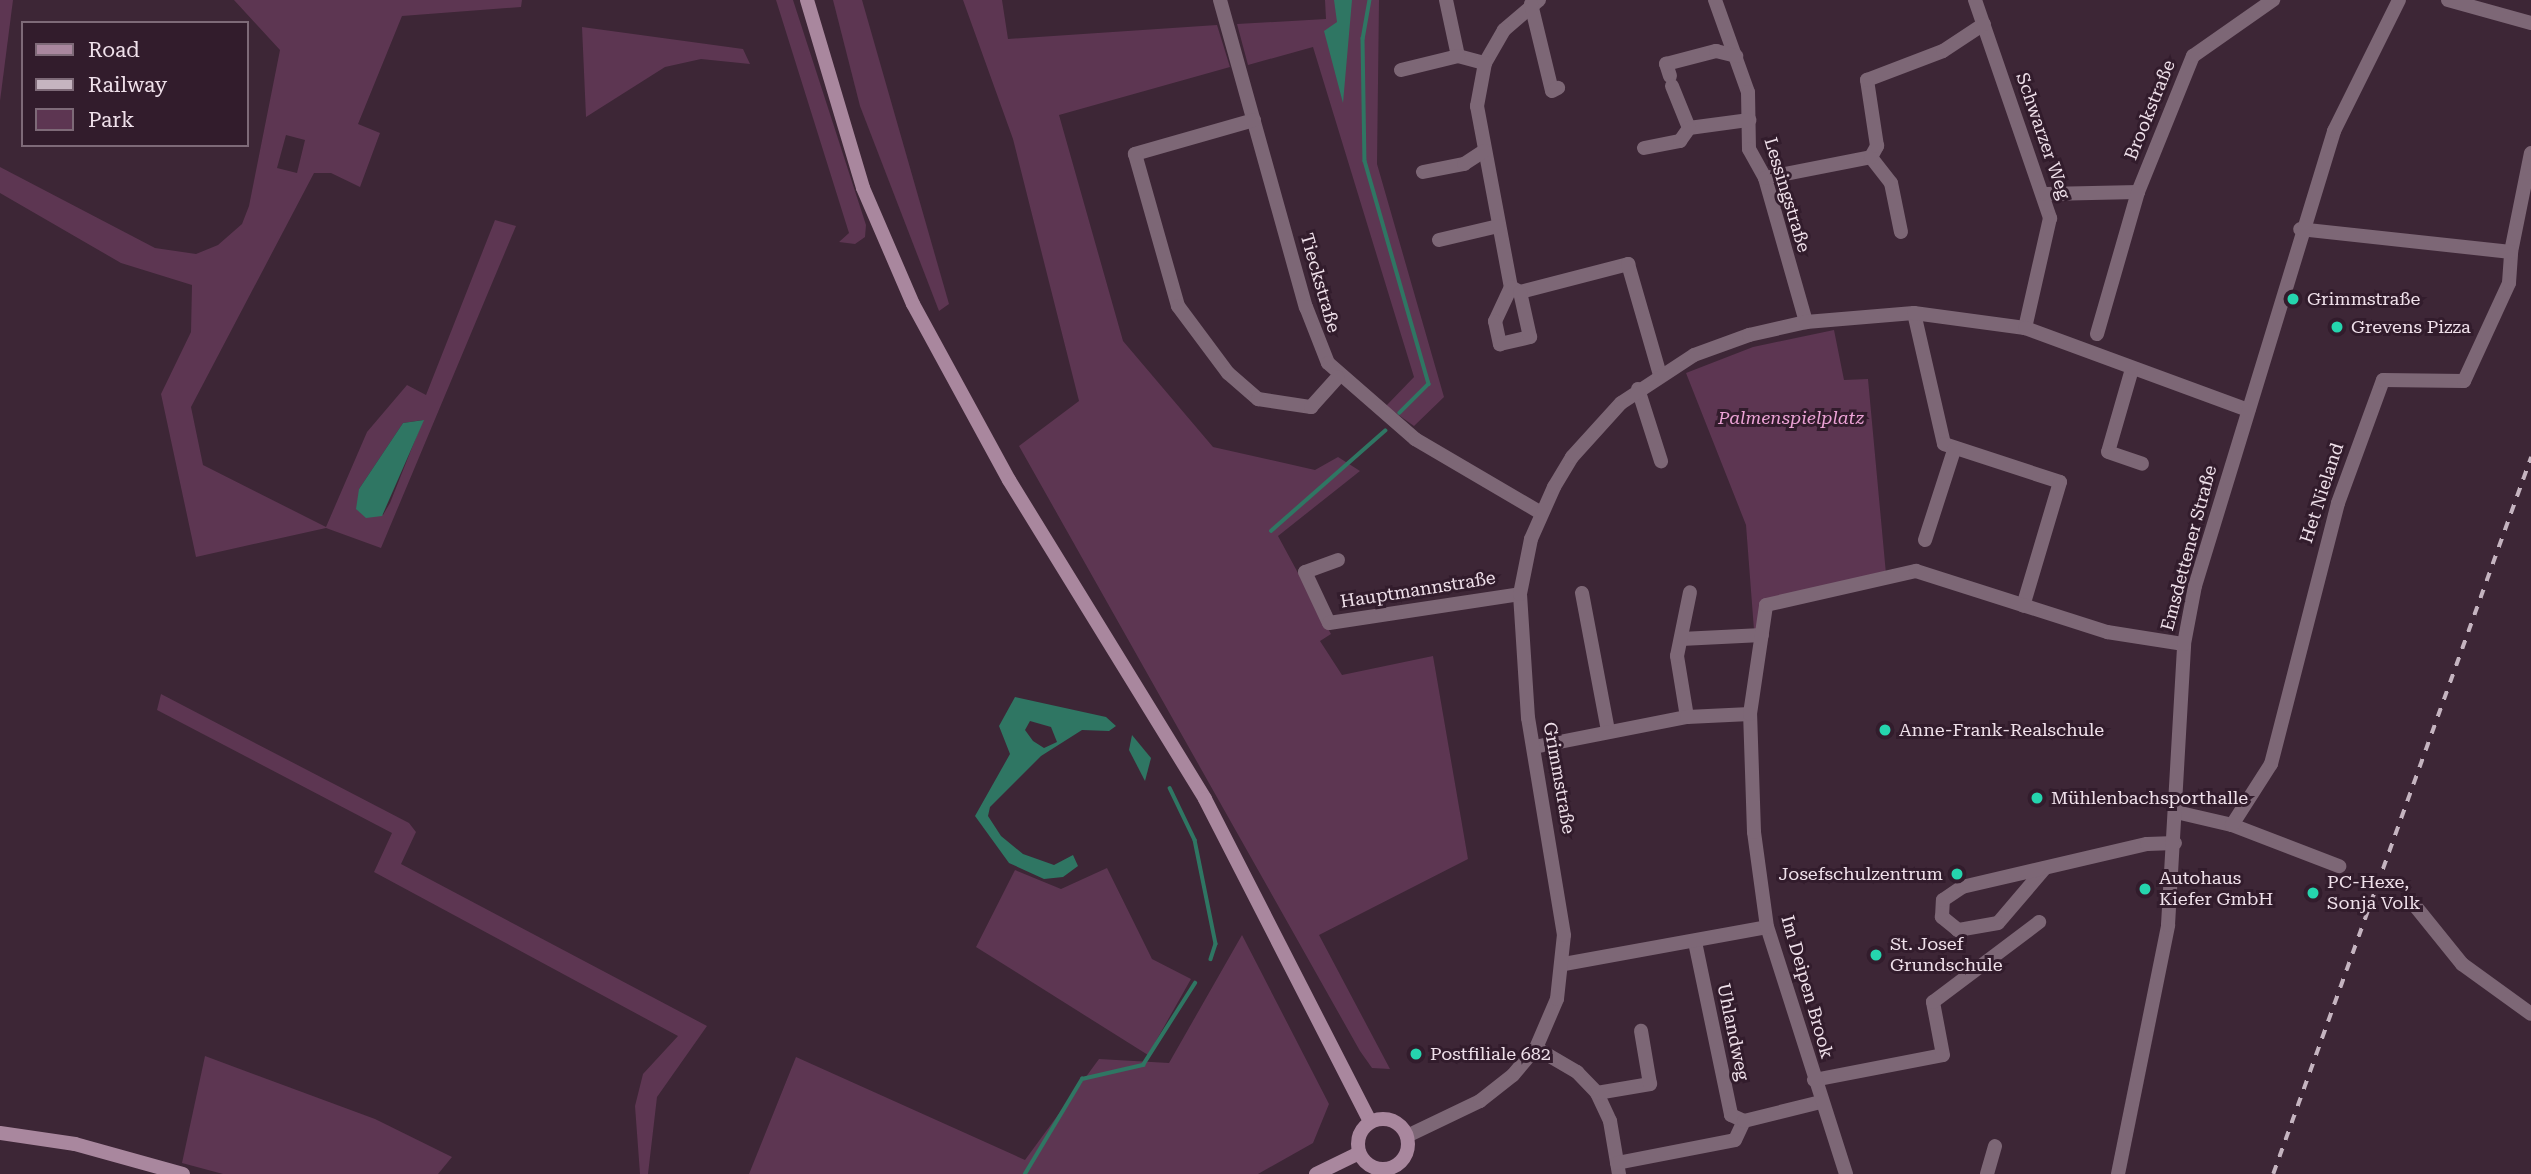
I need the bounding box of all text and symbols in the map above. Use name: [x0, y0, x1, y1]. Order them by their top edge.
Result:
legend: [21, 21, 248, 147]
text: Road: [88, 38, 140, 62]
street label: Brookstraße: [2120, 57, 2180, 163]
street label: Schwarzer Weg: [2011, 70, 2075, 202]
text: Railway: [88, 73, 167, 97]
text: Park: [88, 108, 134, 132]
street label: Lessingstraße: [1759, 135, 1815, 255]
street label: Tieckstraße: [1296, 231, 1344, 335]
place label: Grimmstraße: [2307, 288, 2420, 310]
marker: Grimmstraße: [2285, 291, 2301, 307]
place label: Grevens Pizza: [2351, 316, 2471, 338]
marker: Grevens Pizza: [2329, 319, 2345, 335]
park label: Palmenspielplatz: [1718, 407, 1864, 429]
street label: Het Nieland: [2296, 440, 2348, 546]
street label: Emsdettener Straße: [2157, 463, 2221, 633]
street label: Hauptmannstraße: [1339, 567, 1497, 613]
place label: Anne-Frank-Realschule: [1899, 719, 2104, 741]
street label: Grimmstraße: [1539, 720, 1579, 836]
marker: Anne-Frank-Realschule: [1877, 722, 1893, 738]
place label: Mühlenbachsporthalle: [2051, 787, 2248, 809]
marker: Mühlenbachsporthalle: [2029, 790, 2045, 806]
place label: Josefschulzentrum: [1778, 863, 1943, 885]
marker: Josefschulzentrum: [1949, 866, 1965, 882]
place label: Autohaus Kiefer GmbH: [2159, 868, 2273, 910]
place label: PC-Hexe, Sonja Volk: [2327, 872, 2420, 914]
marker: Autohaus Kiefer GmbH: [2137, 881, 2153, 897]
marker: PC-Hexe, Sonja Volk: [2305, 885, 2321, 901]
street label: Im Deipen Brook: [1776, 913, 1838, 1061]
place label: St. Josef Grundschule: [1890, 934, 2003, 976]
marker: St. Josef Grundschule: [1868, 947, 1884, 963]
street label: Uhlandweg: [1712, 981, 1754, 1083]
place label: Postfiliale 682: [1430, 1043, 1551, 1065]
marker: Postfiliale 682: [1408, 1046, 1424, 1062]

